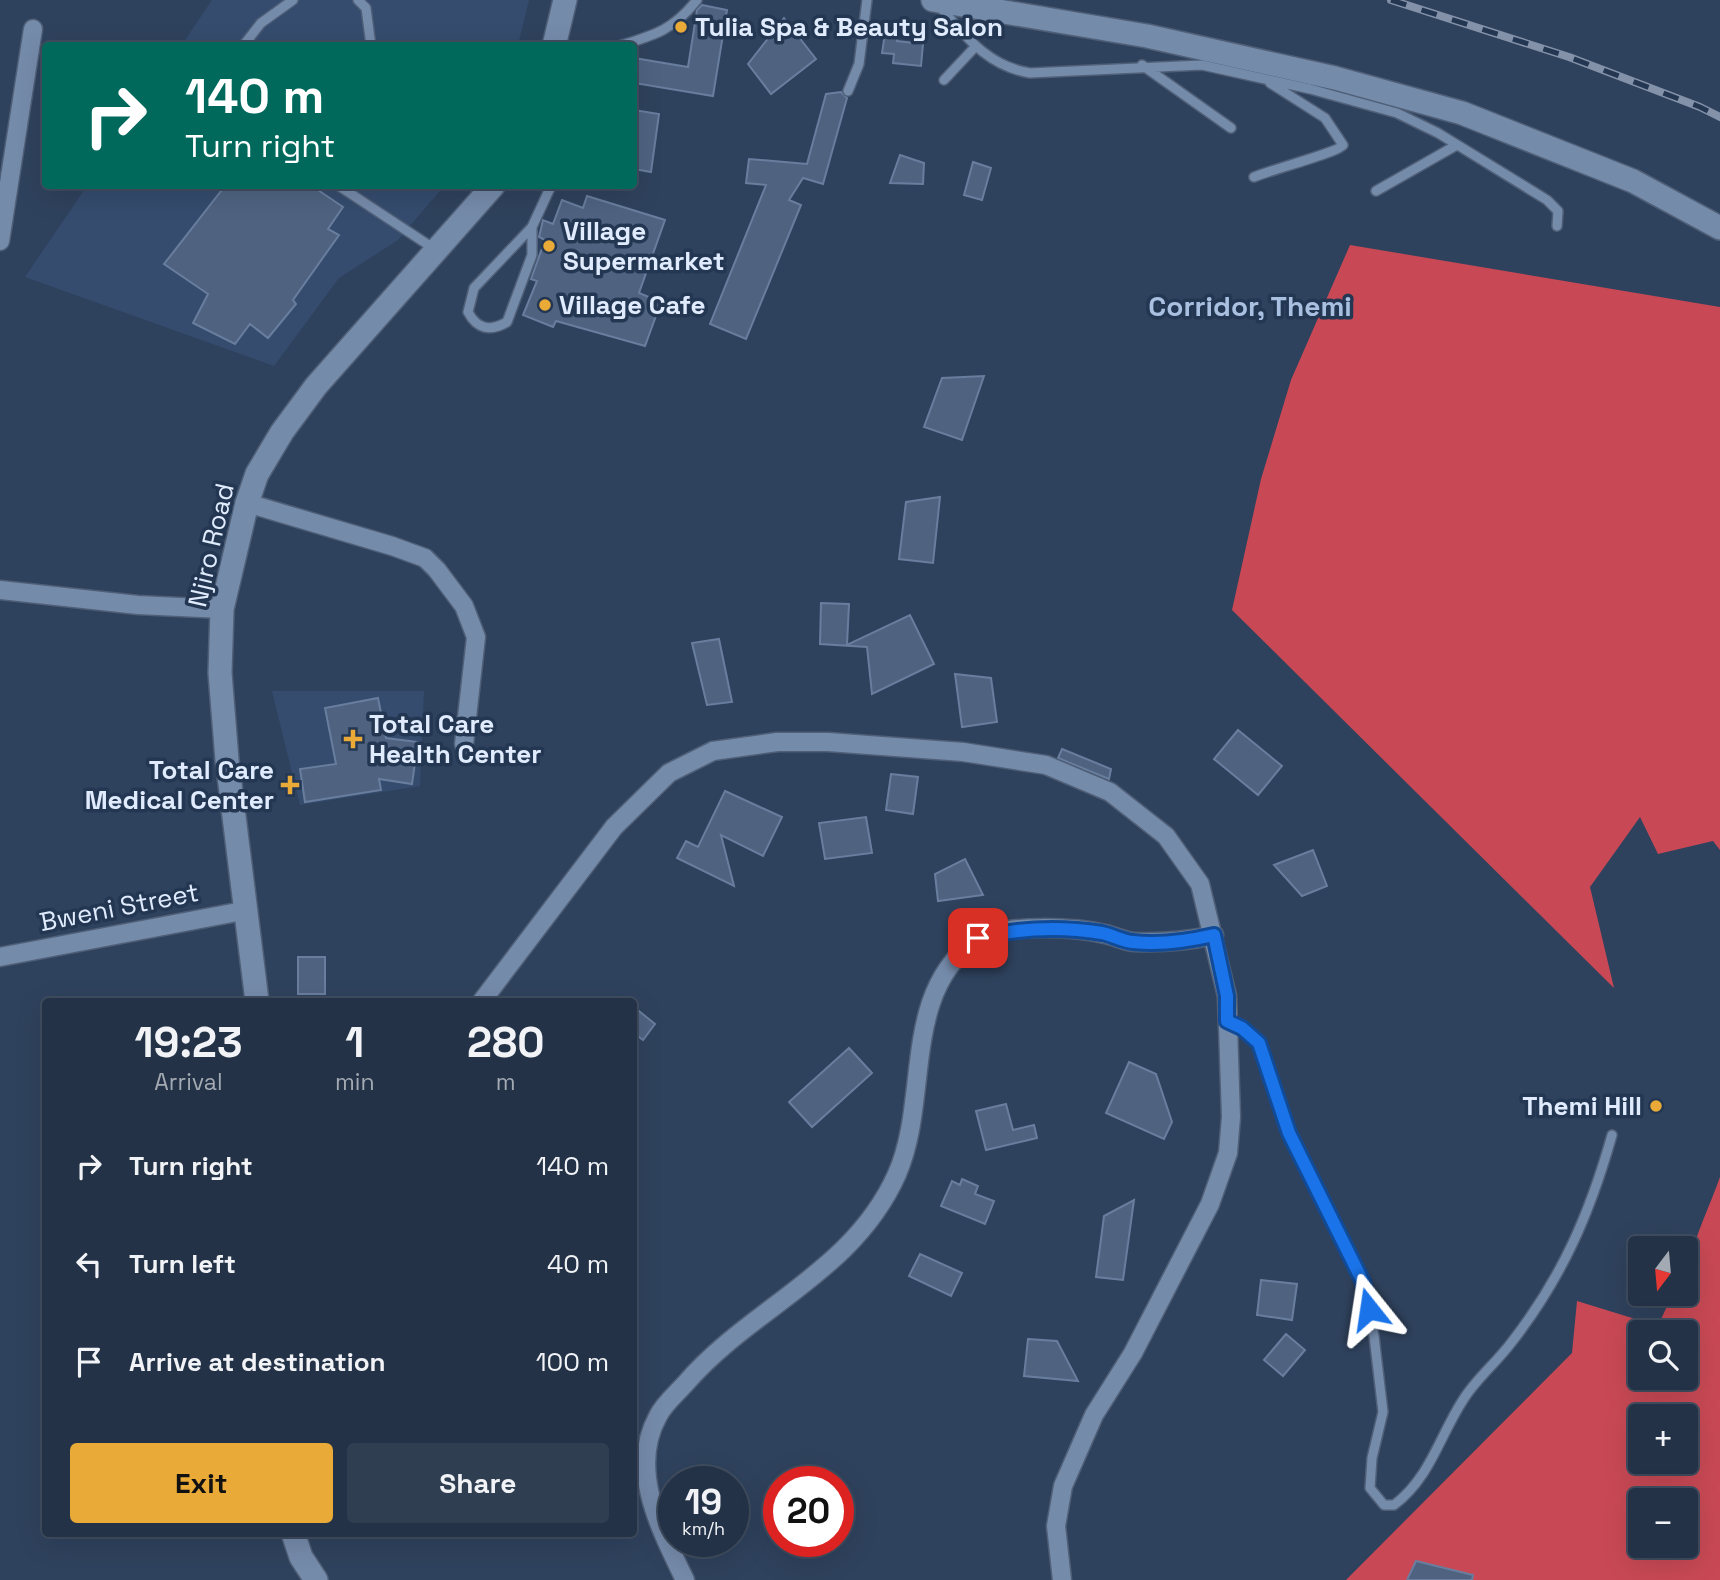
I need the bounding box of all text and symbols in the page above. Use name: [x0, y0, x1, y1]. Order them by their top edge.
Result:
place label: Tulia Spa & Beauty Salon: [695, 10, 1003, 44]
marker: Tulia Spa & Beauty Salon: [673, 19, 689, 35]
text: 140 m: [185, 65, 324, 127]
icon: right: [70, 70, 161, 161]
text: Turn right: [185, 126, 335, 166]
place label: Village Supermarket: [563, 214, 725, 278]
marker: Village Supermarket: [541, 238, 557, 254]
place label: Village Cafe: [559, 288, 706, 322]
district label: Corridor, Themi: [1148, 288, 1352, 324]
marker: Village Cafe: [537, 297, 553, 313]
street label: Njiro Road: [180, 480, 242, 610]
place label: Total Care Health Center: [369, 707, 542, 771]
marker: Total Care Health Center: [343, 729, 363, 749]
place label: Total Care Medical Center: [85, 753, 274, 817]
marker: Total Care Medical Center: [280, 775, 300, 795]
street label: Bweni Street: [36, 875, 202, 939]
pin: [948, 908, 1008, 968]
icon: arrive: [959, 919, 997, 957]
text: 19:23: [135, 1016, 242, 1069]
text: 1: [345, 1016, 364, 1069]
text: 280: [467, 1016, 544, 1069]
text: Arrival: [154, 1067, 223, 1097]
text: min: [335, 1067, 375, 1097]
text: m: [496, 1067, 516, 1097]
place label: Themi Hill: [1522, 1089, 1642, 1123]
marker: Themi Hill: [1648, 1098, 1664, 1114]
icon: right: [70, 1147, 108, 1185]
text: Turn right: [129, 1149, 253, 1183]
text: 140 m: [536, 1149, 609, 1183]
north arrow: [1628, 1236, 1698, 1306]
map controls: [1628, 1236, 1698, 1558]
icon: left: [70, 1245, 108, 1283]
text: Turn left: [129, 1247, 236, 1281]
text: 40 m: [547, 1247, 609, 1281]
position arrow: [1332, 1272, 1406, 1346]
button: search: [1628, 1320, 1698, 1390]
icon: arrive: [70, 1343, 108, 1381]
text: Arrive at destination: [129, 1345, 386, 1379]
text: 100 m: [536, 1345, 609, 1379]
button: +: [1628, 1404, 1698, 1474]
button: Exit: [70, 1443, 333, 1523]
button: Share: [347, 1443, 609, 1523]
speed limit sign: 20: [763, 1466, 854, 1557]
text: 19: [685, 1480, 722, 1524]
button: −: [1628, 1488, 1698, 1558]
text: km/h: [682, 1517, 725, 1540]

